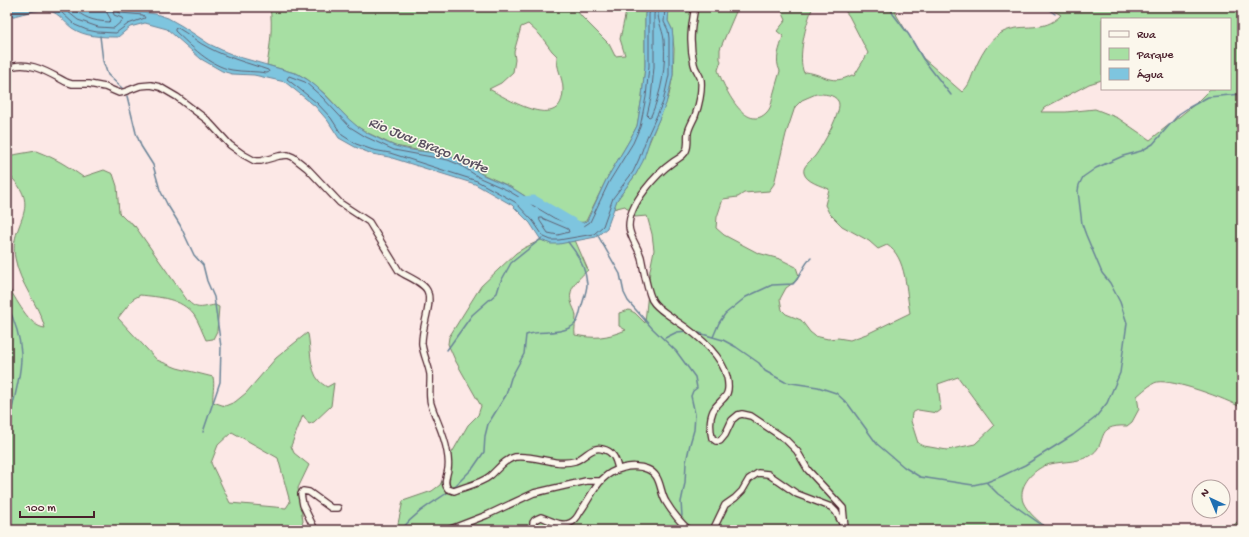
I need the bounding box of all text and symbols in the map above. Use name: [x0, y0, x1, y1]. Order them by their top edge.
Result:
legend: [1101, 18, 1231, 90]
text: Rua: [1137, 29, 1156, 43]
text: Parque: [1136, 49, 1174, 63]
text: Água: [1137, 69, 1164, 83]
water label: Rio Jucu Braço Norte: [365, 114, 492, 179]
north arrow: [1191, 479, 1231, 519]
text: N: [1199, 486, 1212, 500]
scale bar: [20, 493, 94, 519]
text: 100 m: [25, 502, 56, 516]

